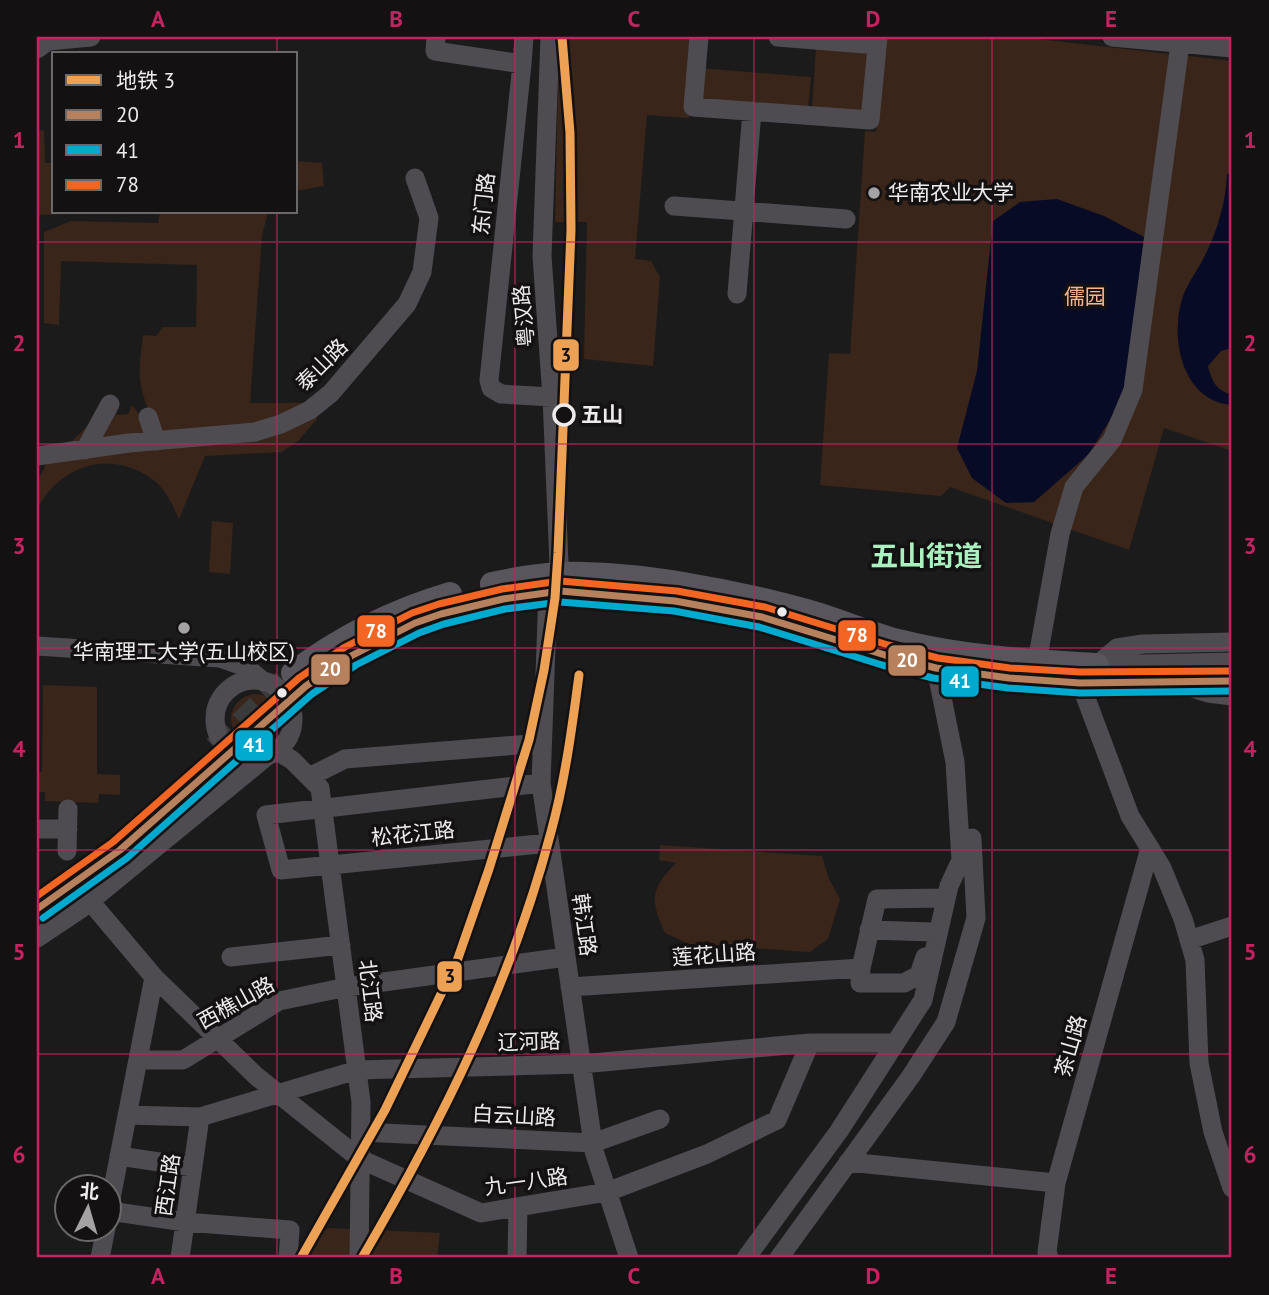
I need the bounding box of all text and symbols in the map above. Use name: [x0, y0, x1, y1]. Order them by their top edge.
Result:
text: A: [151, 4, 165, 33]
text: B: [389, 4, 403, 33]
text: C: [628, 4, 641, 33]
text: D: [866, 4, 880, 33]
text: E: [1105, 4, 1117, 33]
legend: [52, 52, 298, 214]
text: 地铁 3: [116, 67, 175, 94]
text: 20: [116, 101, 139, 128]
text: 1: [12, 125, 26, 154]
text: 1: [1243, 125, 1257, 154]
text: 41: [116, 137, 139, 164]
text: 78: [116, 171, 139, 198]
street label: 东门路: [467, 171, 500, 237]
place label: 华南农业大学: [888, 179, 1014, 206]
marker: 华南农业大学: [866, 185, 882, 201]
street label: 粤汉路: [507, 283, 540, 349]
park label: 儒园: [1064, 283, 1106, 310]
text: 2: [12, 328, 26, 357]
text: 2: [1243, 328, 1257, 357]
street label: 泰山路: [290, 333, 353, 396]
line badge: 3: [552, 338, 580, 372]
text: 3: [561, 343, 571, 367]
place label: 五山: [581, 401, 623, 428]
marker: 五山: [553, 404, 575, 426]
text: 3: [12, 531, 26, 560]
text: 3: [1243, 531, 1257, 560]
district label: 五山街道: [870, 537, 982, 574]
unlabelled marker: [775, 605, 789, 619]
line badge: 78: [356, 614, 396, 648]
text: 78: [365, 619, 387, 643]
line badge: 78: [837, 619, 877, 652]
marker: 华南理工大学(五山校区): [176, 620, 192, 636]
text: 78: [846, 623, 868, 647]
place label: 华南理工大学(五山校区): [73, 638, 295, 665]
line badge: 20: [887, 644, 927, 677]
text: 20: [896, 648, 918, 672]
line badge: 20: [310, 653, 351, 686]
text: 20: [319, 657, 341, 681]
line badge: 41: [940, 665, 980, 698]
text: 41: [949, 669, 971, 693]
unlabelled marker: [275, 686, 289, 700]
line badge: 41: [234, 729, 274, 762]
text: 41: [243, 733, 265, 757]
text: 4: [12, 734, 26, 763]
text: 4: [1243, 734, 1257, 763]
street label: 松花江路: [370, 816, 456, 851]
street label: 韩江路: [567, 892, 602, 958]
text: 5: [12, 937, 26, 966]
text: 5: [1243, 937, 1257, 966]
street label: 莲花山路: [671, 938, 757, 971]
street label: 北江路: [353, 958, 388, 1024]
line badge: 3: [436, 960, 463, 993]
text: 3: [445, 964, 455, 988]
street label: 西樵山路: [192, 970, 279, 1035]
street label: 茶山路: [1049, 1012, 1092, 1080]
street label: 辽河路: [497, 1027, 561, 1056]
street label: 白云山路: [471, 1100, 557, 1131]
text: 6: [12, 1140, 26, 1169]
text: 6: [1243, 1140, 1257, 1169]
street label: 西江路: [150, 1152, 185, 1218]
street label: 九一八路: [482, 1162, 569, 1201]
north arrow: [52, 1172, 122, 1242]
text: 北: [79, 1178, 100, 1204]
text: A: [151, 1261, 165, 1290]
text: B: [389, 1261, 403, 1290]
text: C: [628, 1261, 641, 1290]
text: D: [866, 1261, 880, 1290]
text: E: [1105, 1261, 1117, 1290]

